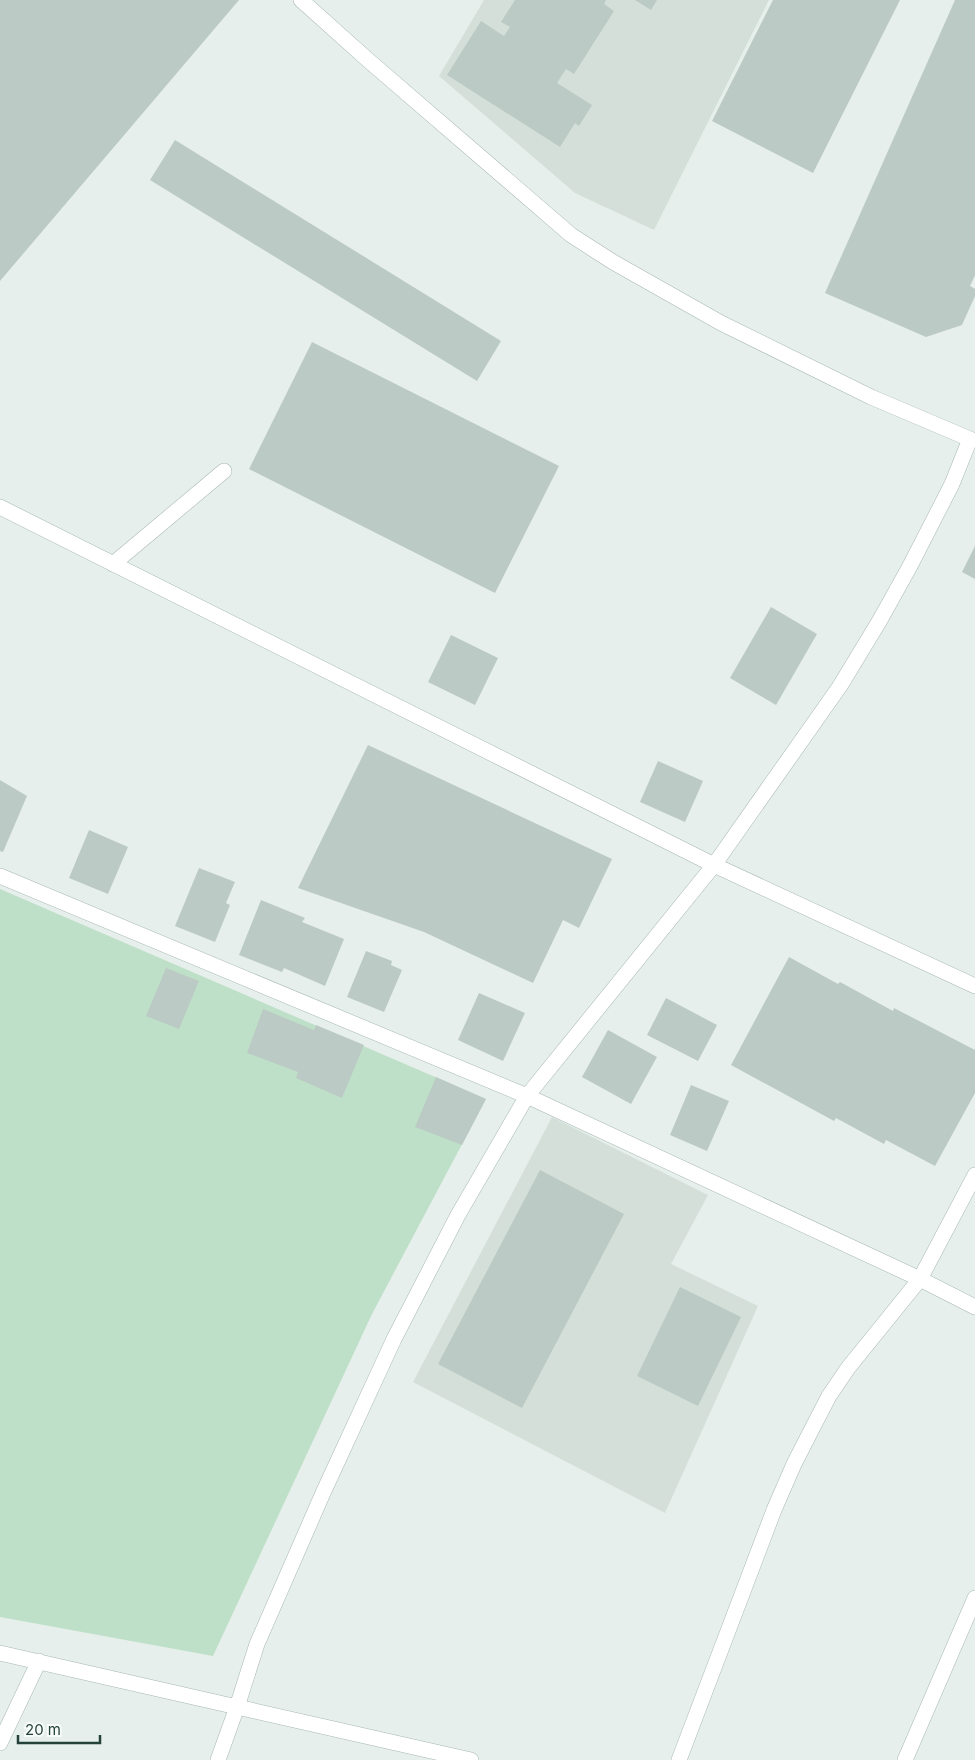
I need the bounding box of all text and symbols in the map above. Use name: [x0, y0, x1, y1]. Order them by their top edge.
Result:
scale bar: [18, 1712, 100, 1744]
text: 20 m: [25, 1720, 61, 1739]

